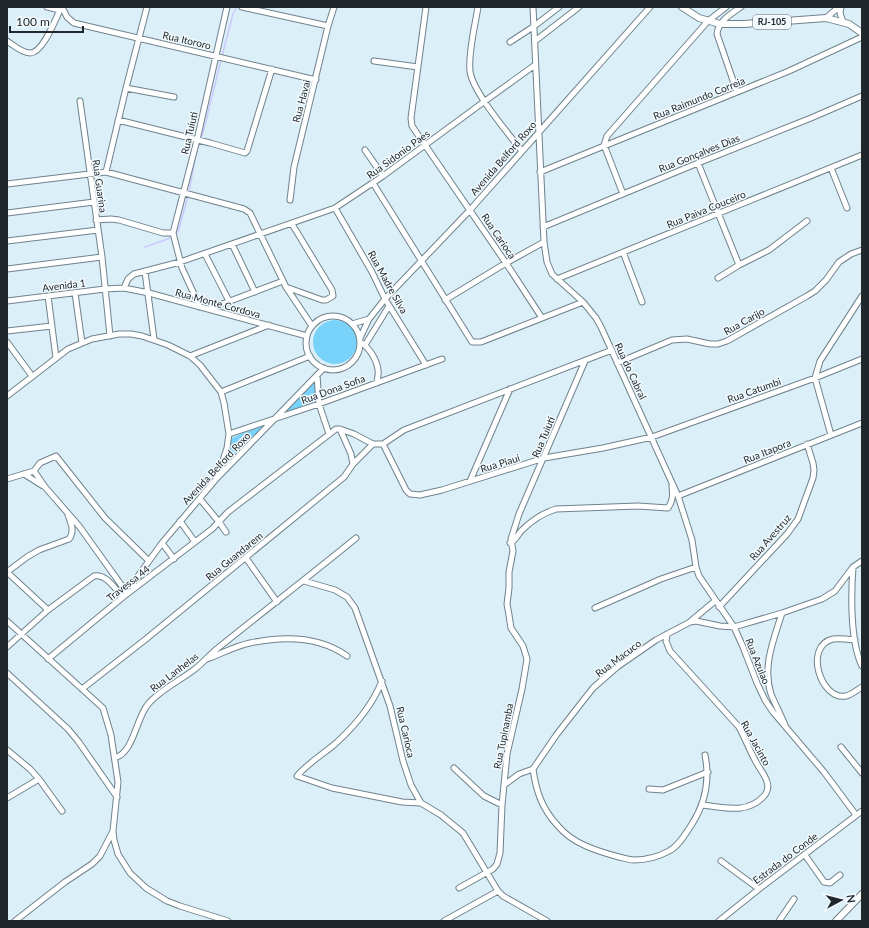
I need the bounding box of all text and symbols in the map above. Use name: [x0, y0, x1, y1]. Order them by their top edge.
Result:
scale bar: [10, 8, 83, 34]
text: 100 m: [16, 14, 50, 29]
road number: RJ-105: [753, 15, 791, 29]
street label: Rua Itororo: [162, 29, 213, 51]
street label: Rua Raimundo Correia: [651, 74, 747, 122]
street label: Rua Havai: [290, 78, 312, 124]
street label: Rua Tuiuti: [178, 110, 200, 156]
street label: Avenida Belford Roxo: [468, 118, 539, 198]
street label: Rua Sidonio Paes: [364, 127, 432, 181]
street label: Rua Gonçalves Dias: [657, 131, 741, 175]
street label: Rua Guarina: [90, 159, 110, 213]
street label: Rua Paiva Couceiro: [665, 188, 748, 230]
street label: Rua Carioca: [479, 211, 519, 261]
street label: Rua Madre Silva: [366, 248, 410, 316]
street label: Avenida 1: [42, 276, 87, 294]
street label: Rua Monte Cordova: [174, 286, 262, 320]
street label: Rua Carijo: [721, 305, 767, 337]
street label: Rua do Cabral: [613, 341, 649, 401]
street label: Rua Dona Sofia: [299, 372, 367, 406]
street label: Rua Catumbi: [726, 375, 782, 405]
street label: Rua Tuiuti: [529, 415, 557, 459]
street label: Avenida Belford Roxo: [179, 429, 253, 507]
street label: Rua Itapora: [741, 436, 793, 466]
street label: Rua Piaui: [479, 451, 521, 475]
street label: Rua Avestruz: [747, 511, 794, 563]
street label: Rua Guandarem: [203, 529, 265, 583]
street label: Travessa 44: [104, 562, 152, 604]
street label: Rua Azulao: [743, 636, 773, 686]
street label: Rua Macuco: [593, 637, 643, 679]
street label: Rua Lanhelas: [147, 650, 201, 694]
street label: Rua Tupinamba: [491, 702, 515, 770]
street label: Rua Carioca: [394, 705, 418, 759]
street label: Rua Jacinto: [739, 718, 773, 768]
street label: Estrada do Conde: [750, 830, 820, 886]
north arrow: [821, 880, 861, 920]
text: N: [844, 894, 858, 904]

